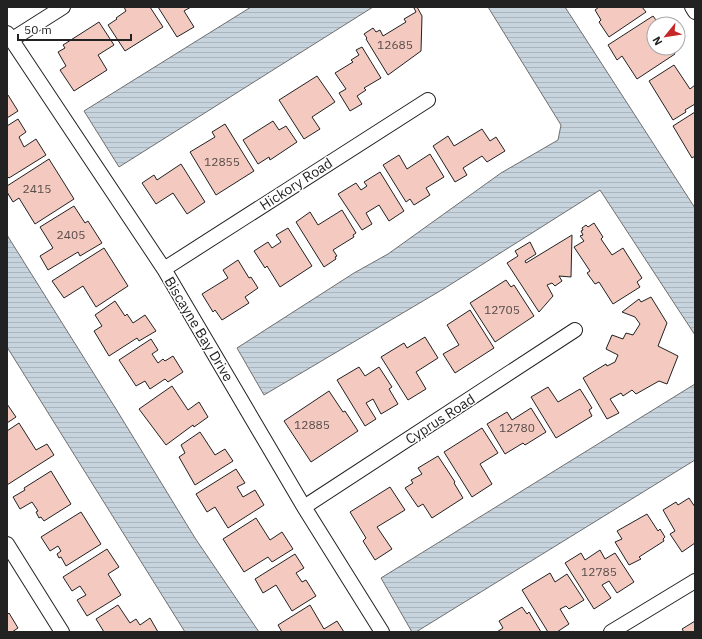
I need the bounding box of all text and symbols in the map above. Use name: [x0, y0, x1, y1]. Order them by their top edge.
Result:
scale bar: [18, 16, 131, 42]
north arrow: [646, 16, 686, 56]
text: 50 m: [24, 22, 52, 37]
text: N: [649, 34, 665, 48]
house number: 12685: [377, 37, 413, 52]
house number: 12855: [204, 154, 240, 169]
street label: Hickory Road: [256, 154, 336, 214]
house number: 2415: [23, 181, 51, 196]
house number: 2405: [57, 227, 85, 242]
street label: Biscayne Bay Drive: [161, 273, 238, 385]
house number: 12705: [484, 302, 520, 317]
street label: Cyprus Road: [402, 390, 478, 448]
house number: 12885: [294, 417, 330, 432]
house number: 12780: [499, 420, 535, 435]
house number: 12785: [581, 564, 617, 579]

